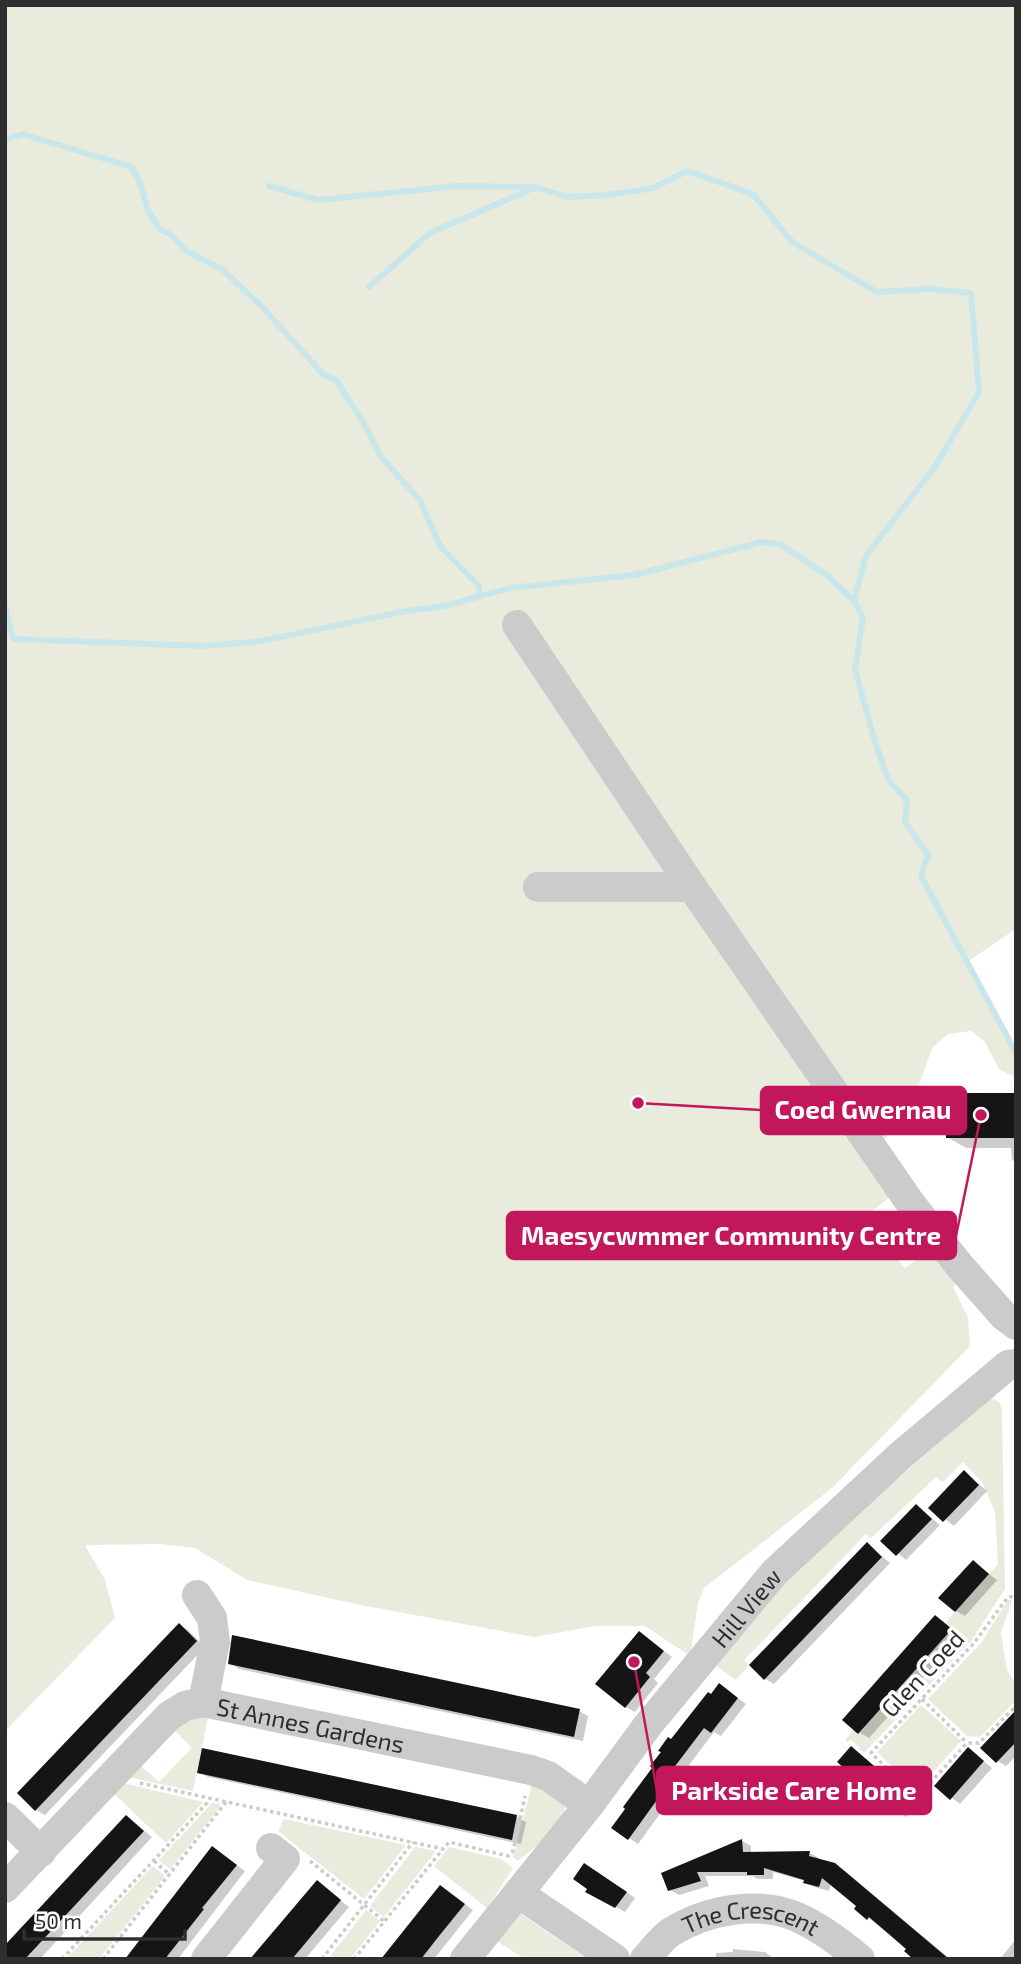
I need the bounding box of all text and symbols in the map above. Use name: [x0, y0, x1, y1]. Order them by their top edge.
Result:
callout: Coed Gwernau: [761, 1087, 966, 1134]
text: Coed Gwernau: [775, 1093, 951, 1124]
callout: Maesycwmmer Community Centre: [507, 1212, 956, 1259]
text: Maesycwmmer Community Centre: [521, 1219, 941, 1251]
street label: Hill View: [705, 1562, 787, 1653]
street label: Glen Coed: [874, 1623, 970, 1723]
street label: St Annes Gardens: [214, 1691, 407, 1758]
callout: Parkside Care Home: [657, 1767, 931, 1814]
text: Parkside Care Home: [671, 1774, 917, 1805]
street label: The Crescent: [677, 1894, 825, 1941]
scale bar: [24, 1898, 186, 1942]
text: 50 m: [35, 1908, 82, 1933]

